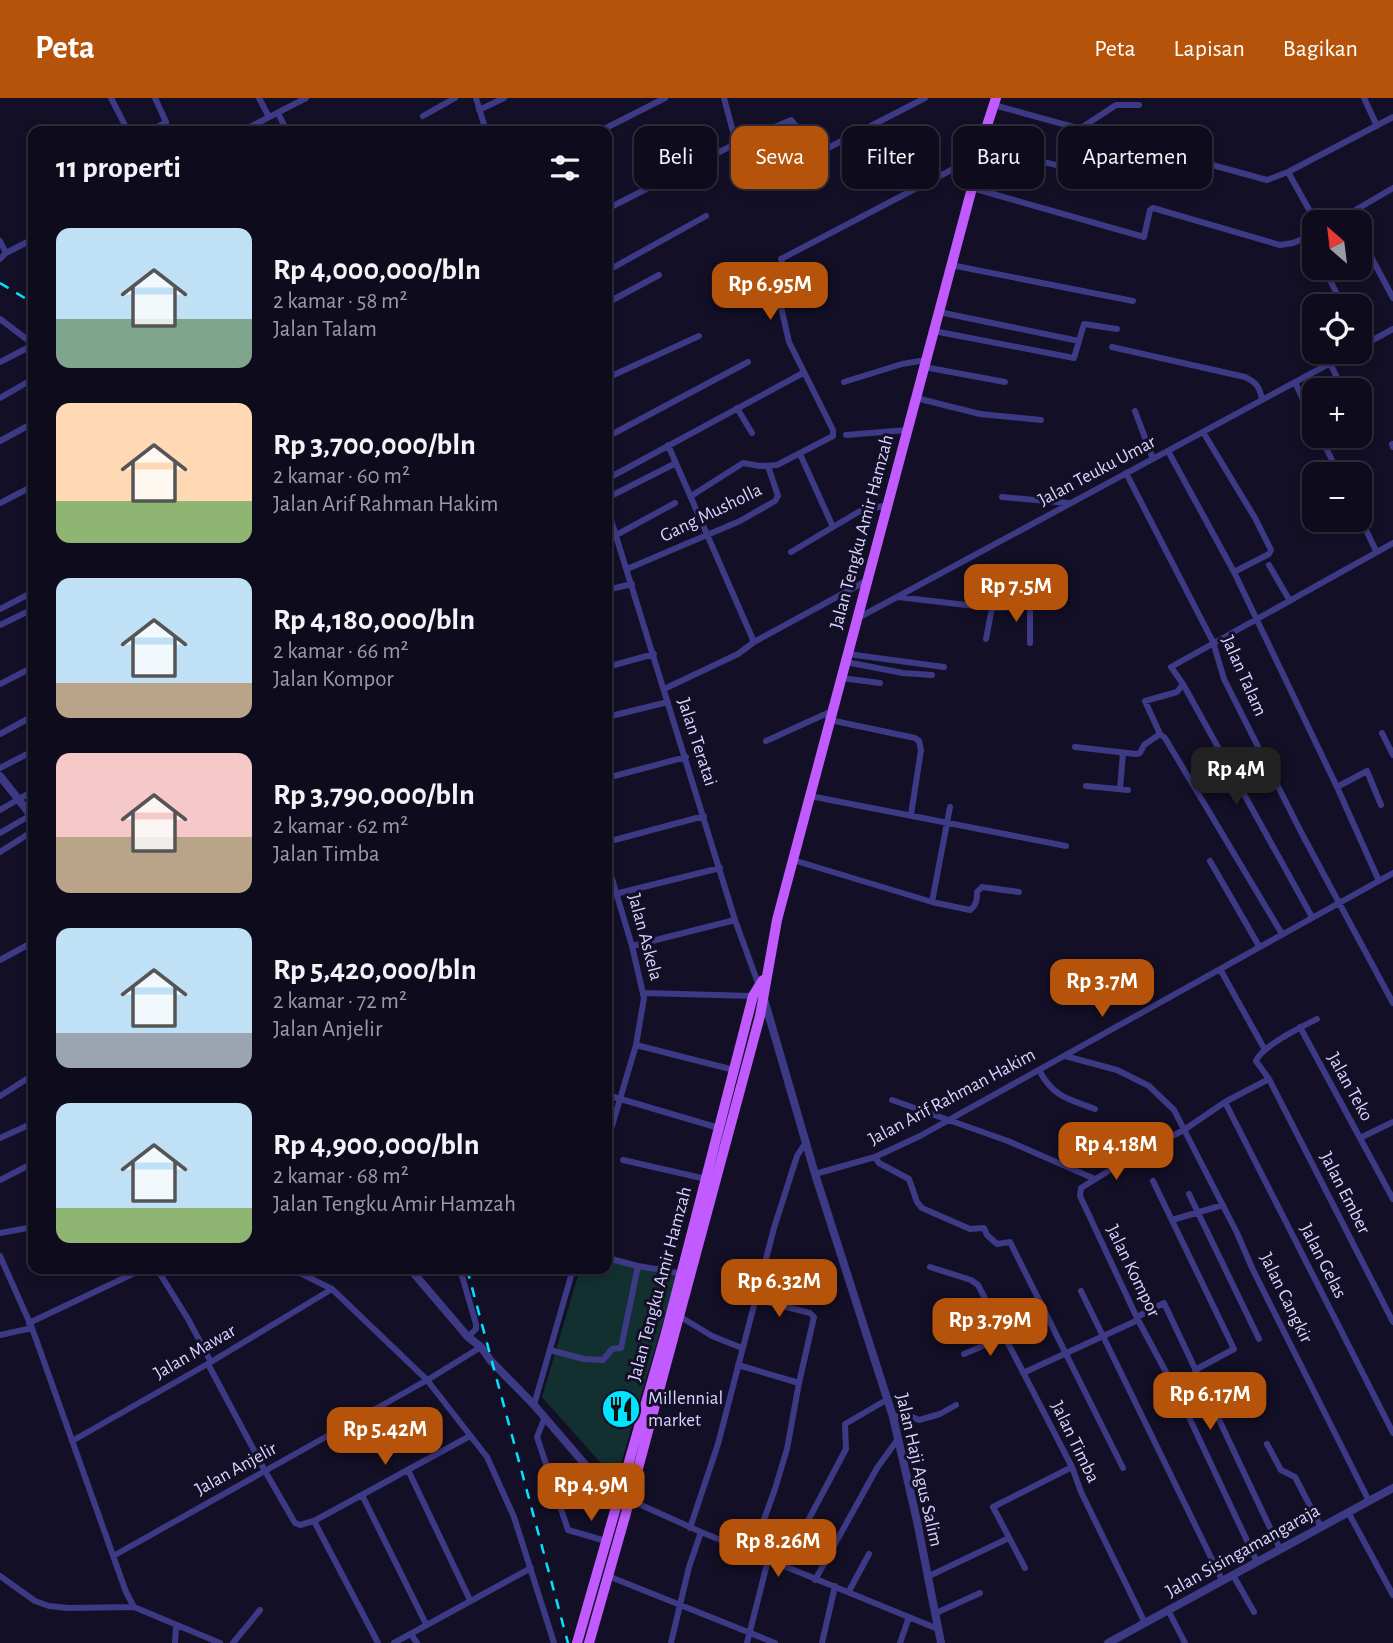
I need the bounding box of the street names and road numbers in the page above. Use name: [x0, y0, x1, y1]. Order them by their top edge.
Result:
street label: Jalan Teuku Umar: [1035, 432, 1159, 510]
street label: Jalan Tengku Amir Hamzah: [827, 433, 897, 631]
street label: Gang Musholla: [657, 480, 765, 546]
street label: Jalan Talam: [1218, 633, 1270, 719]
street label: Jalan Teratai: [674, 696, 720, 788]
street label: Jalan Askela: [624, 891, 666, 983]
street label: Jalan Arif Rahman Hakim: [865, 1045, 1039, 1149]
street label: Jalan Teko: [1324, 1050, 1376, 1124]
street label: Jalan Ember: [1316, 1149, 1374, 1237]
street label: Jalan Tengku Amir Hamzah: [625, 1185, 695, 1383]
street label: Jalan Gelas: [1296, 1221, 1350, 1301]
street label: Jalan Kompor: [1103, 1222, 1163, 1320]
street label: Jalan Cangkir: [1256, 1250, 1316, 1346]
street label: Jalan Mawar: [151, 1321, 239, 1383]
street label: Jalan Haji Agus Salim: [892, 1392, 946, 1548]
street label: Jalan Timba: [1047, 1398, 1103, 1486]
street label: Jalan Anjelir: [192, 1439, 280, 1499]
street label: Jalan Sisingamangaraja: [1163, 1501, 1323, 1601]

